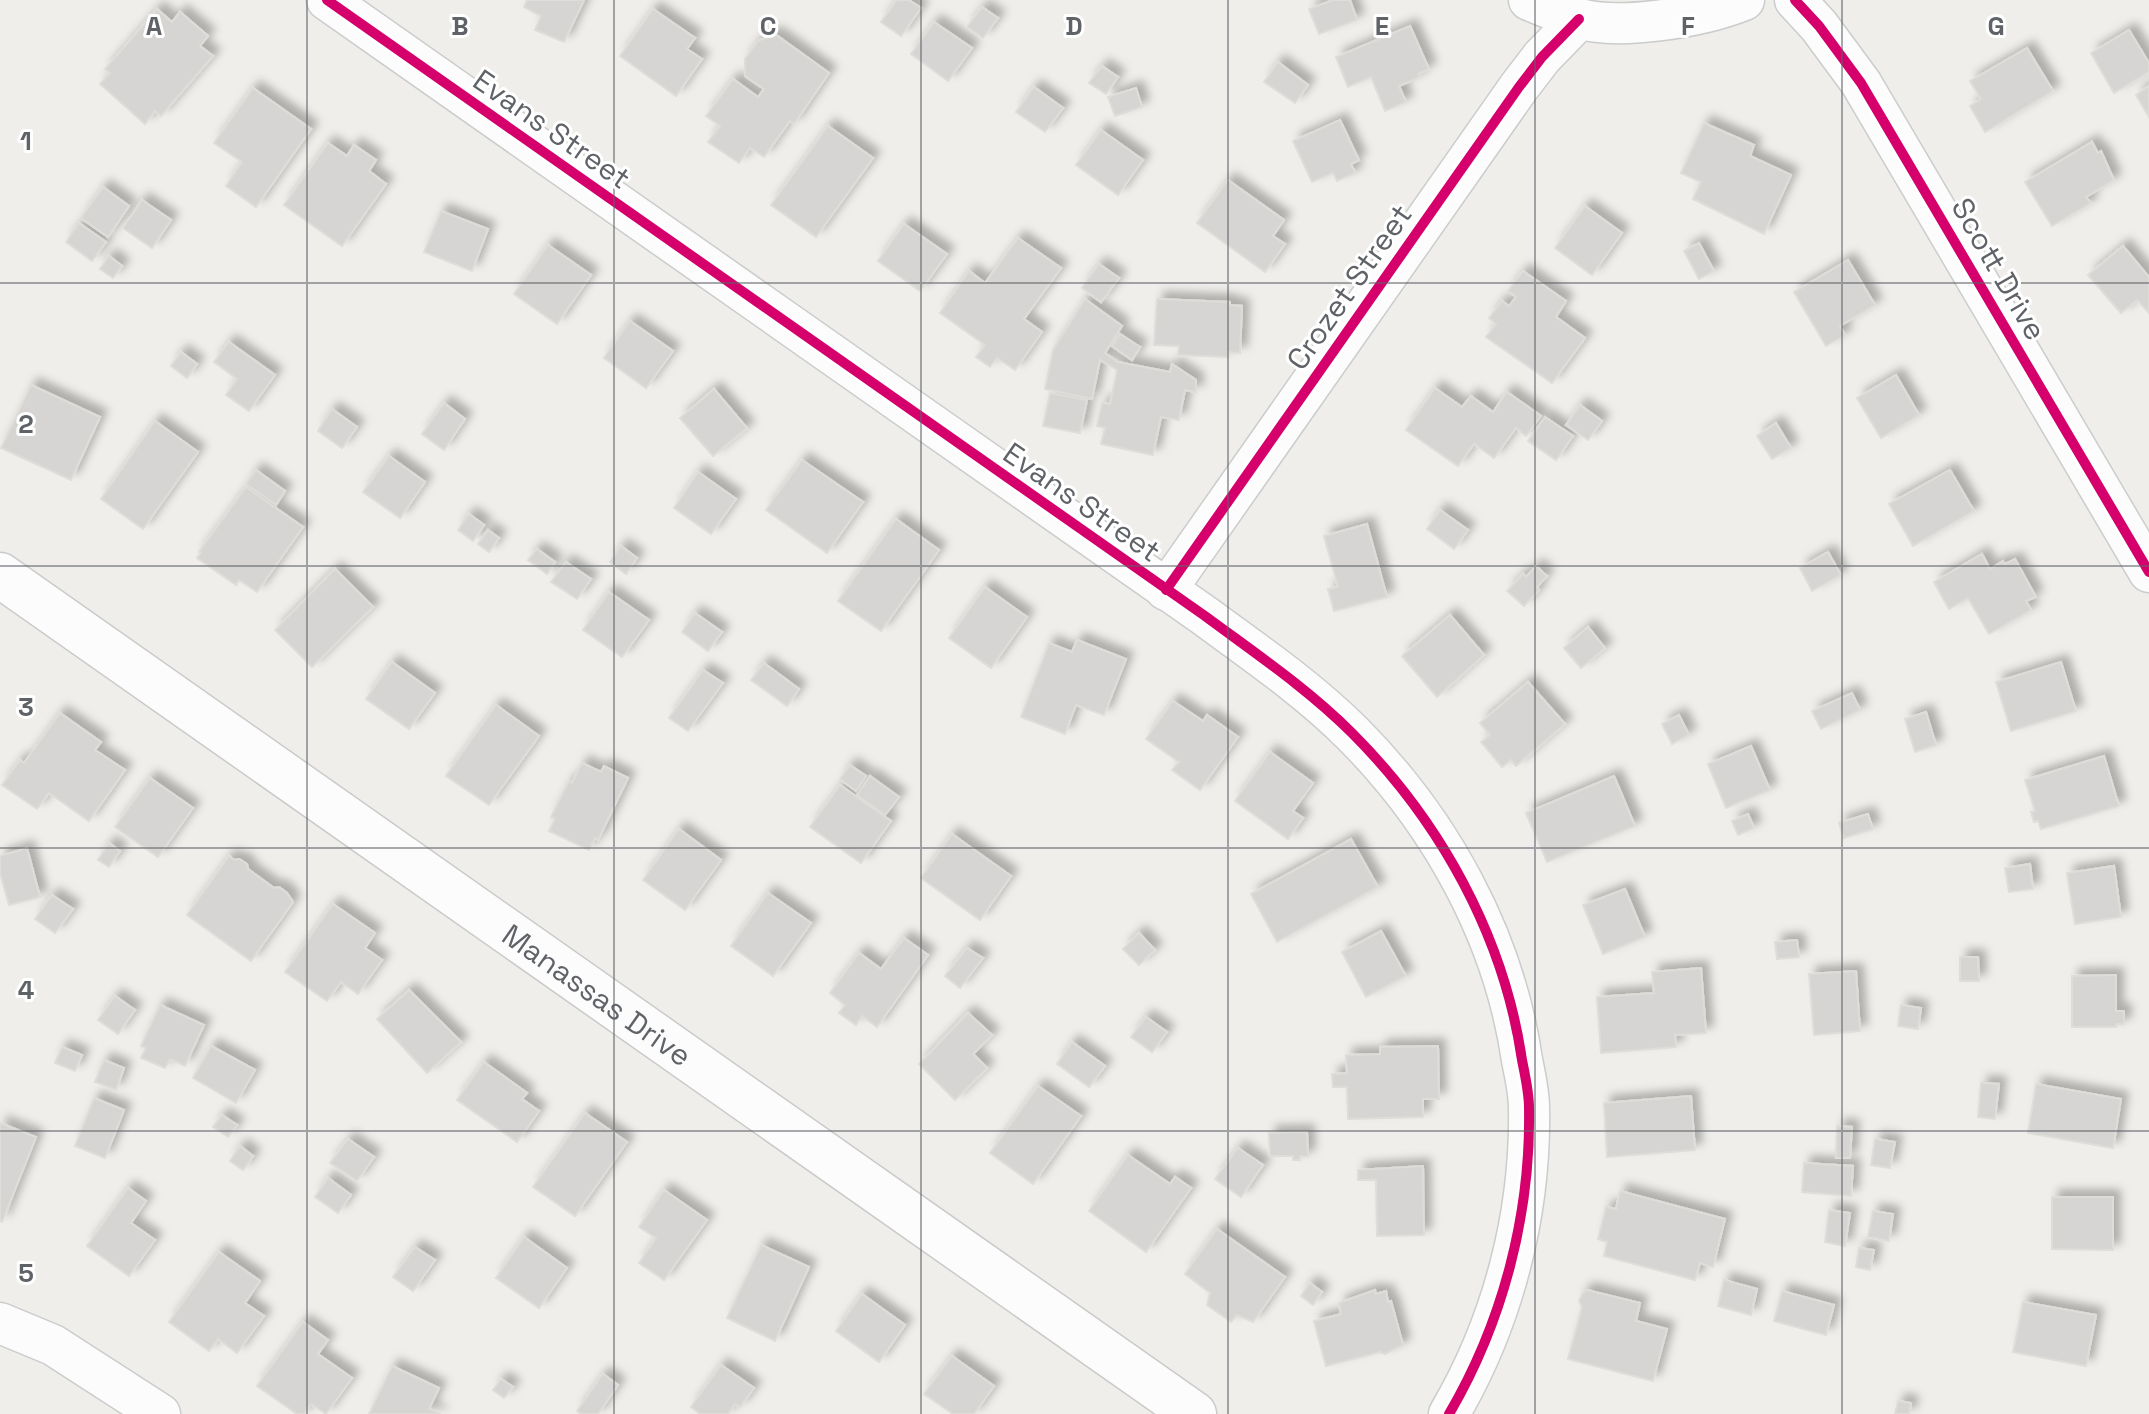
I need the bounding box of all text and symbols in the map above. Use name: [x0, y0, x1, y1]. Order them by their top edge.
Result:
text: A: [146, 9, 163, 43]
text: B: [451, 9, 469, 43]
text: C: [760, 9, 776, 43]
text: D: [1065, 9, 1083, 43]
text: E: [1375, 9, 1389, 43]
text: F: [1681, 9, 1695, 43]
text: G: [1987, 9, 2005, 43]
street label: Evans Street: [466, 60, 638, 198]
text: 1: [20, 124, 32, 158]
street label: Scott Drive: [1943, 191, 2055, 347]
street label: Crozet Street: [1278, 197, 1420, 377]
text: 2: [18, 407, 34, 441]
street label: Evans Street: [996, 433, 1168, 571]
text: 3: [18, 690, 34, 724]
street label: Manassas Drive: [495, 915, 700, 1075]
text: 4: [18, 973, 34, 1007]
text: 5: [18, 1256, 34, 1290]

